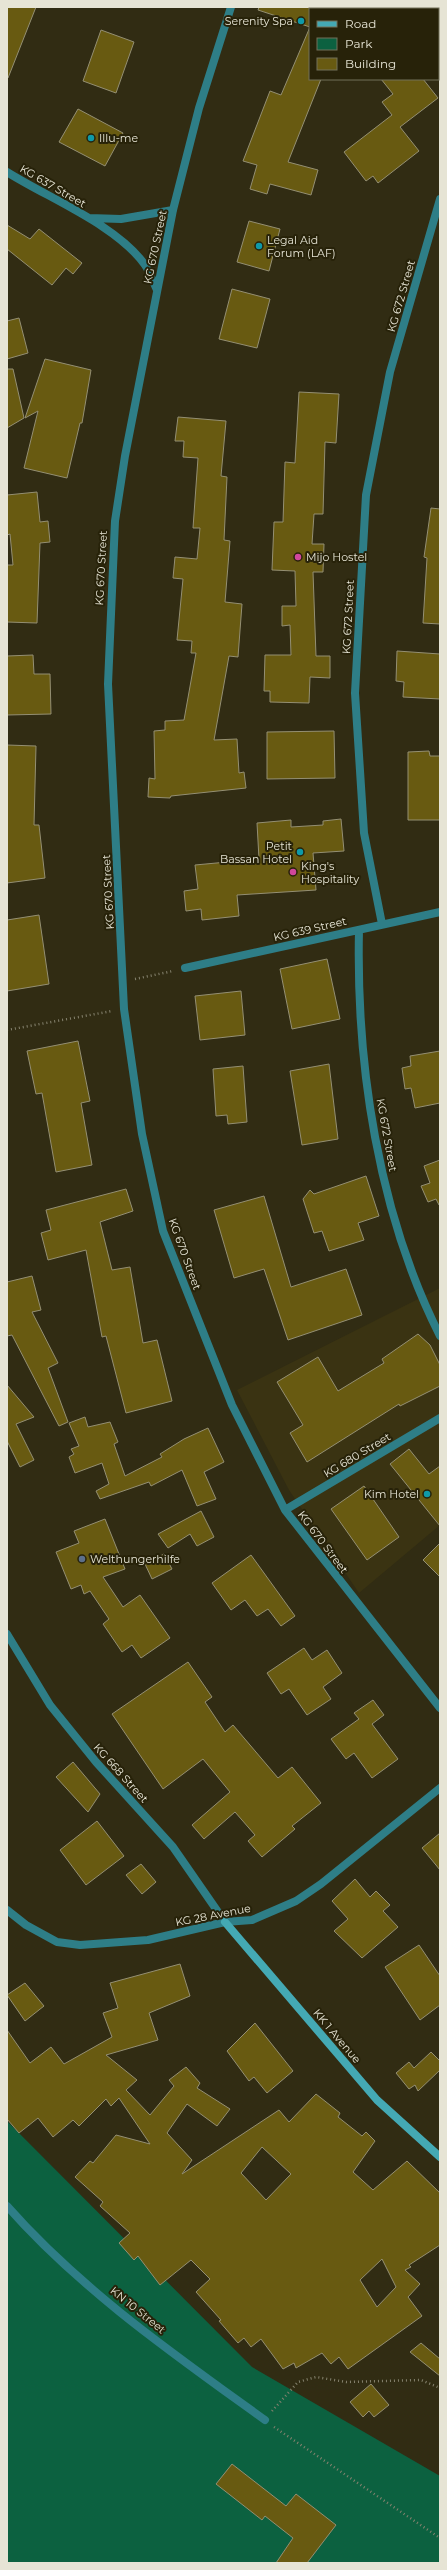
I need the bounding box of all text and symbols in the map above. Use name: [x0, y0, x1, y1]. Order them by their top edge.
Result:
legend: [309, 8, 439, 80]
place label: Serenity Spa: [225, 14, 293, 28]
marker: Serenity Spa: [296, 16, 306, 26]
text: Road: [345, 16, 376, 31]
text: Park: [345, 36, 373, 51]
text: Building: [345, 56, 396, 71]
place label: Illu-me: [99, 131, 139, 145]
marker: Illu-me: [86, 133, 96, 143]
street label: KG 637 Street: [17, 161, 89, 211]
street label: KG 670 Street: [140, 208, 170, 285]
place label: Legal Aid Forum (LAF): [267, 233, 336, 260]
marker: Legal Aid Forum (LAF): [254, 241, 264, 251]
street label: KG 672 Street: [384, 258, 418, 334]
street label: KG 670 Street: [92, 530, 110, 606]
place label: Mijo Hostel: [306, 550, 367, 564]
marker: Mijo Hostel: [293, 552, 303, 562]
street label: KG 672 Street: [339, 579, 357, 654]
place label: Petit Bassan Hotel: [220, 839, 293, 866]
marker: Petit Bassan Hotel: [295, 847, 305, 857]
street label: KG 670 Street: [99, 854, 117, 930]
place label: King's Hospitality: [301, 859, 359, 886]
marker: King's Hospitality: [288, 867, 298, 877]
street label: KG 639 Street: [272, 914, 348, 944]
street label: KG 672 Street: [374, 1097, 400, 1173]
street label: KG 670 Street: [166, 1216, 205, 1292]
street label: KG 680 Street: [321, 1429, 394, 1481]
place label: Kim Hotel: [364, 1487, 419, 1501]
marker: Kim Hotel: [422, 1489, 432, 1499]
street label: KG 670 Street: [295, 1508, 351, 1577]
place label: Welthungerhilfe: [90, 1552, 180, 1566]
marker: Welthungerhilfe: [77, 1554, 87, 1564]
street label: KG 668 Street: [91, 1740, 152, 1806]
street label: KG 28 Avenue: [174, 1901, 252, 1929]
street label: KK 1 Avenue: [310, 2006, 364, 2066]
street label: KN 10 Street: [108, 2283, 169, 2337]

